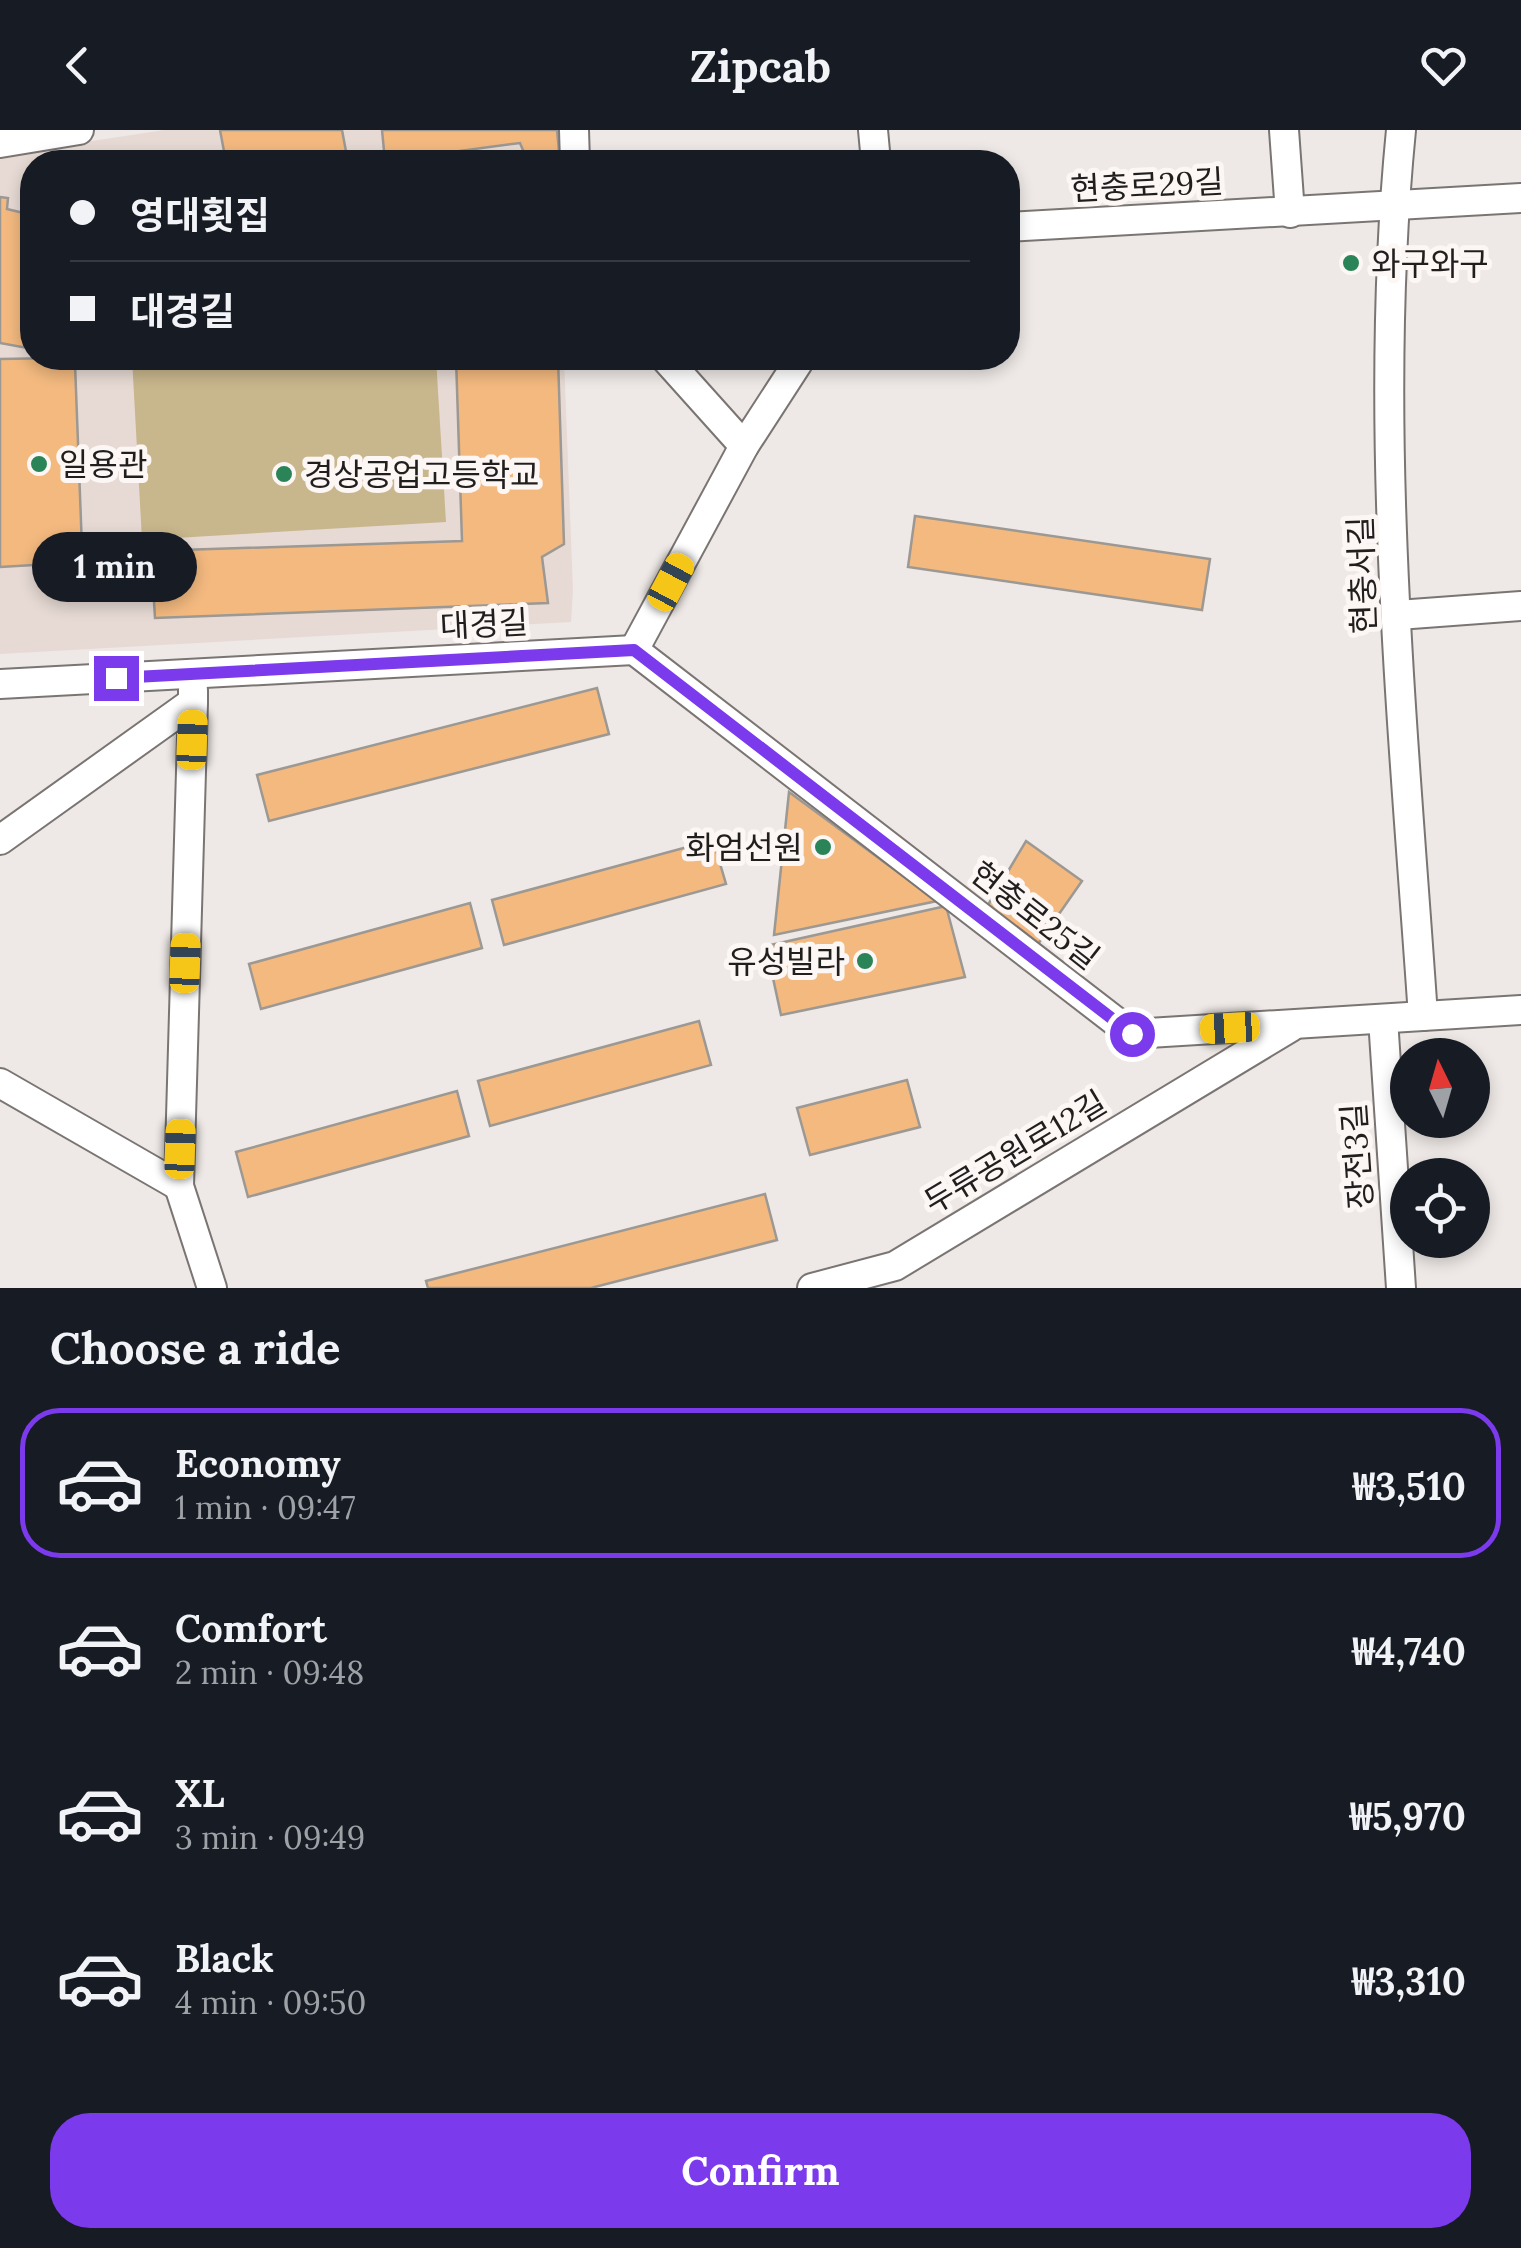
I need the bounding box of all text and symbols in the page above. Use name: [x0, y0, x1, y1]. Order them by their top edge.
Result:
text: Zipcab: [690, 37, 831, 94]
icon: back: [50, 38, 105, 93]
icon: heart: [1416, 38, 1471, 93]
street label: 현충로29길: [1069, 161, 1225, 209]
text: 영대횟집: [130, 191, 270, 239]
place label: 와구와구: [1371, 243, 1489, 284]
marker: 와구와구: [1340, 252, 1362, 274]
text: 대경길: [130, 287, 235, 335]
place label: 일용관: [59, 444, 147, 485]
marker: 일용관: [28, 453, 50, 475]
place label: 경상공업고등학교: [304, 454, 540, 495]
marker: 경상공업고등학교: [273, 463, 295, 485]
street label: 현충서길: [1339, 515, 1385, 635]
callout: 1 min: [34, 533, 198, 603]
text: 1 min: [74, 546, 155, 587]
car: [644, 548, 698, 616]
street label: 대경길: [439, 601, 529, 647]
route end: [94, 656, 139, 701]
car: [176, 709, 208, 771]
place label: 화엄선원: [685, 827, 803, 868]
marker: 화엄선원: [812, 836, 834, 858]
street label: 현충로25길: [962, 852, 1108, 978]
car: [169, 932, 201, 994]
place label: 유성빌라: [727, 941, 845, 982]
marker: 유성빌라: [854, 950, 876, 972]
car: [1199, 1011, 1261, 1045]
route start: [1110, 1012, 1155, 1057]
north arrow: [1390, 1038, 1490, 1138]
map controls: [1390, 1038, 1490, 1258]
street label: 두류공원로12길: [916, 1082, 1114, 1222]
street label: 장전3길: [1333, 1102, 1381, 1210]
car: [164, 1118, 196, 1180]
button: locate: [1390, 1158, 1490, 1258]
text: Choose a ride: [50, 1319, 340, 1376]
icon: car: [55, 1438, 145, 1528]
text: Economy: [175, 1439, 341, 1487]
text: ₩3,510: [1353, 1462, 1466, 1510]
text: 1 min · 09:47: [175, 1487, 355, 1528]
icon: car: [55, 1603, 145, 1693]
text: Comfort: [175, 1604, 327, 1652]
text: ₩4,740: [1352, 1627, 1466, 1675]
text: 2 min · 09:48: [175, 1652, 364, 1693]
icon: car: [55, 1768, 145, 1858]
text: XL: [175, 1769, 225, 1817]
text: ₩5,970: [1350, 1792, 1466, 1840]
text: 3 min · 09:49: [175, 1817, 365, 1858]
icon: car: [55, 1933, 145, 2023]
text: Black: [175, 1934, 274, 1982]
text: ₩3,310: [1352, 1957, 1466, 2005]
text: 4 min · 09:50: [175, 1982, 366, 2023]
button: Confirm: [50, 2113, 1471, 2228]

